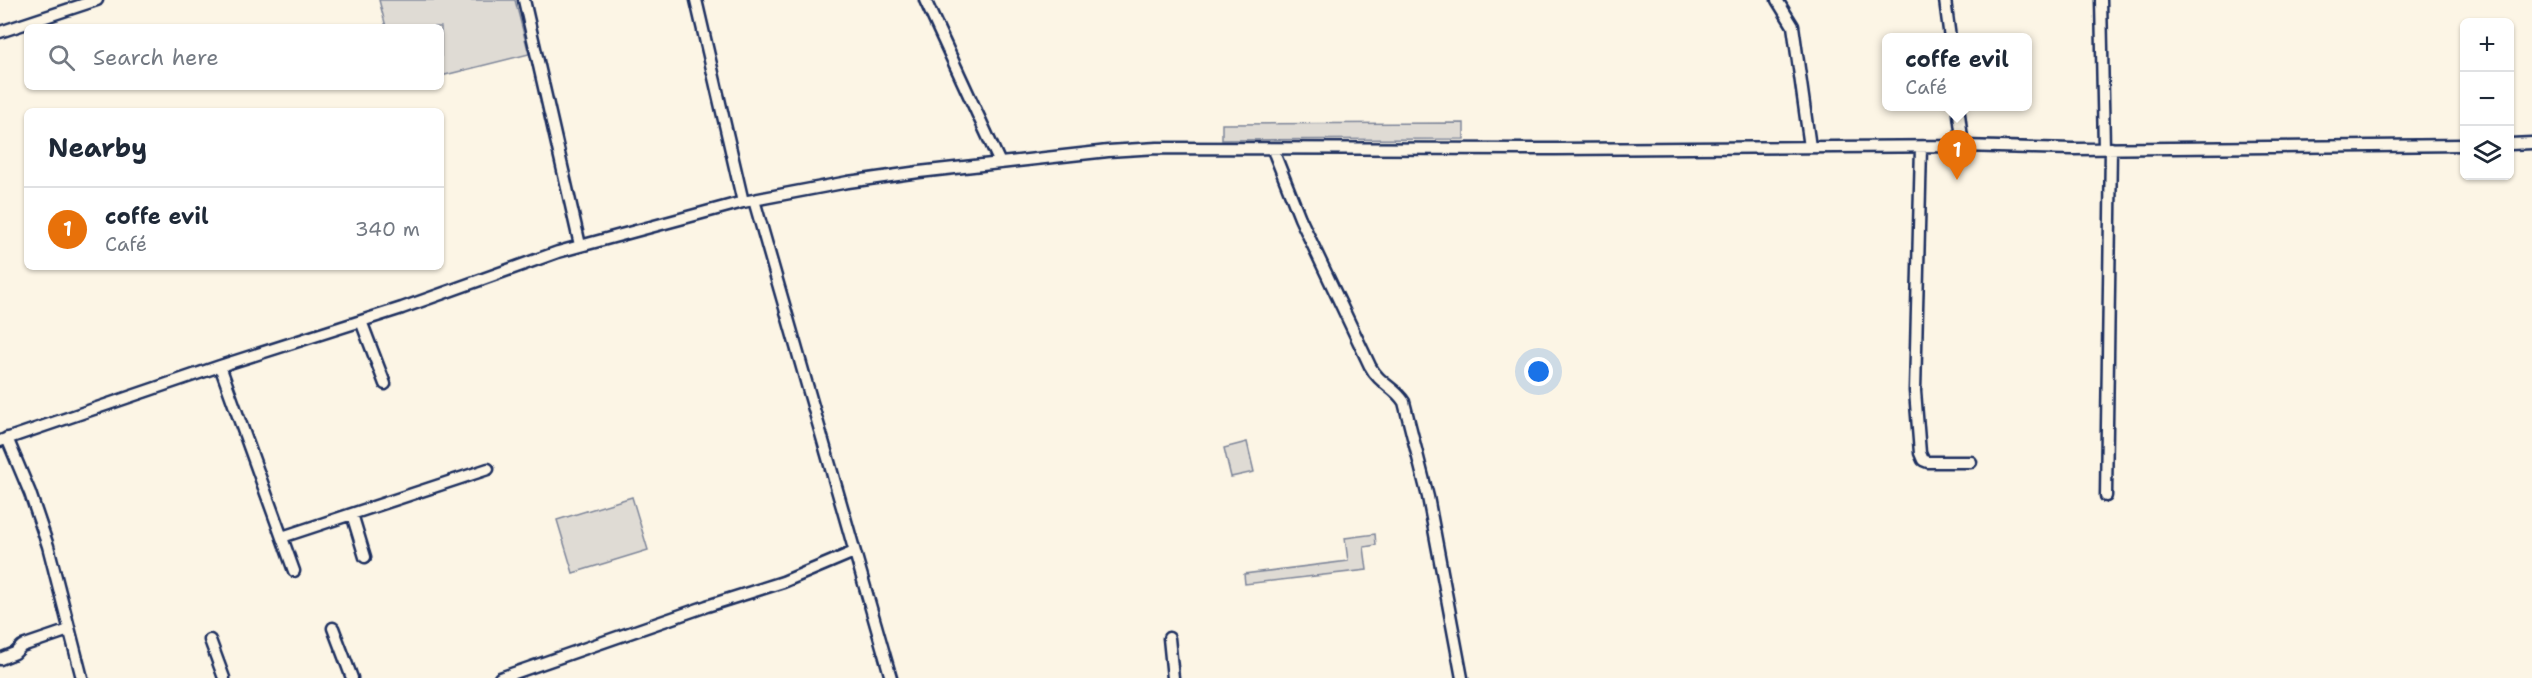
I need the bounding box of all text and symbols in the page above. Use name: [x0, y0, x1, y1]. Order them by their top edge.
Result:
map controls: [2460, 18, 2514, 180]
button: +: [2460, 18, 2514, 72]
search box: [24, 24, 444, 90]
popup: [1882, 33, 2032, 111]
icon: search: [45, 41, 78, 74]
text: Search here: [93, 43, 219, 72]
text: coffe evil: [1905, 45, 2009, 74]
button: −: [2460, 72, 2514, 126]
text: Café: [1905, 74, 1947, 100]
button: layers: [2460, 126, 2514, 180]
text: Nearby: [48, 130, 147, 165]
pin: 1: [1938, 130, 1976, 180]
text: coffe evil: [105, 202, 209, 231]
text: 1: [63, 216, 72, 242]
text: 340 m: [355, 216, 420, 242]
text: Café: [105, 231, 147, 257]
your location: [1524, 357, 1553, 386]

